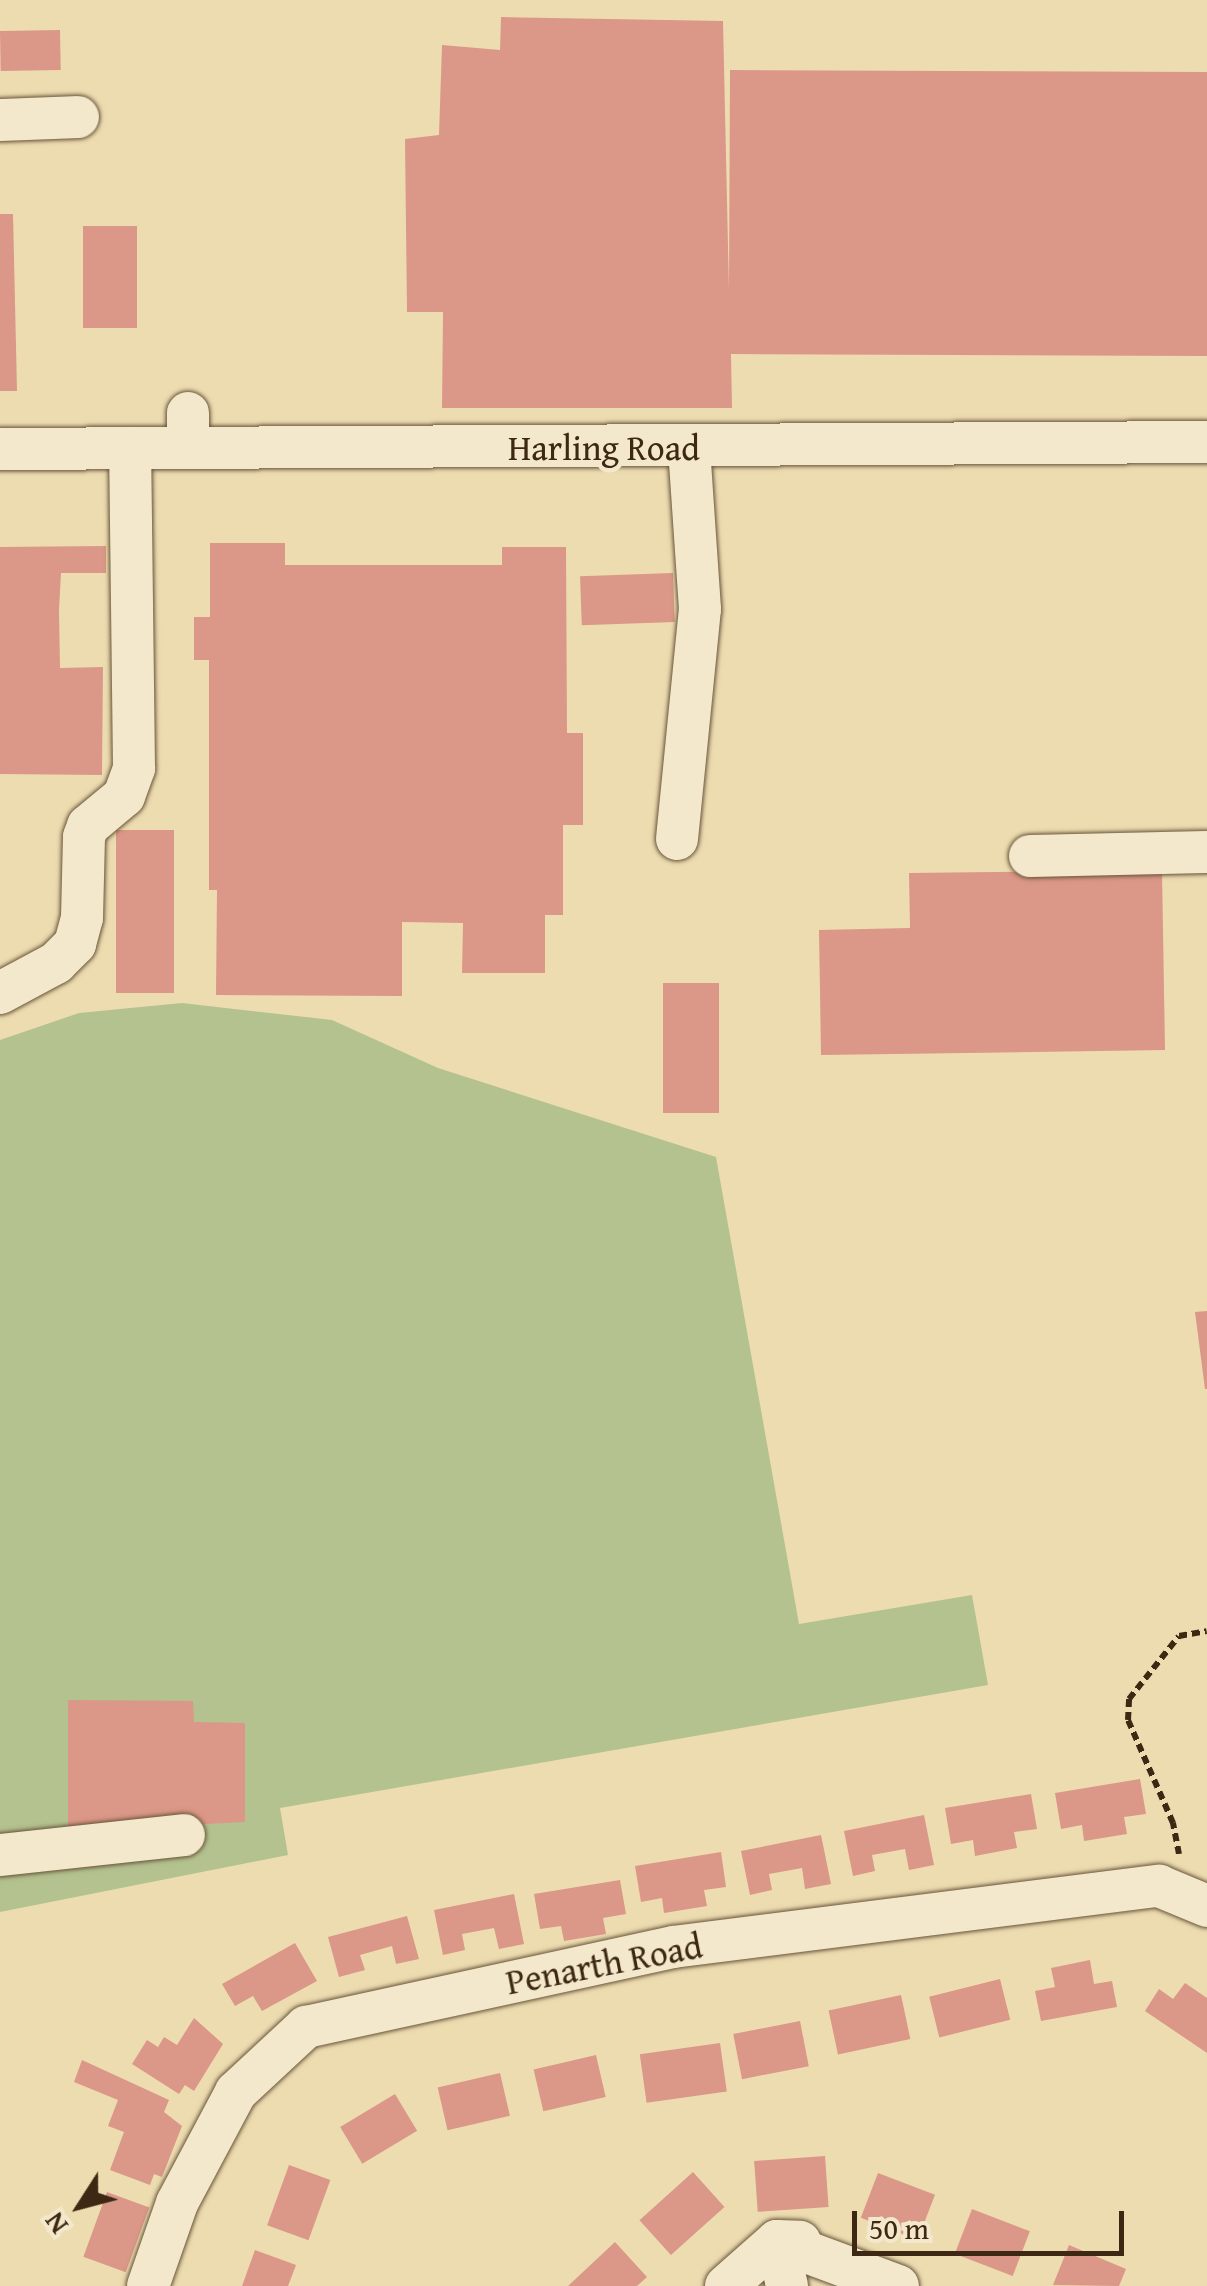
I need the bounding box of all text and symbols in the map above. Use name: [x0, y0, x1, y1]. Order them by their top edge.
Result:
street label: Harling Road: [508, 427, 700, 469]
street label: Penarth Road: [502, 1924, 706, 2004]
north arrow: [30, 2156, 130, 2256]
scale bar: [857, 2191, 1130, 2253]
text: N: [33, 2204, 77, 2244]
text: 50 m: [869, 2206, 929, 2250]

